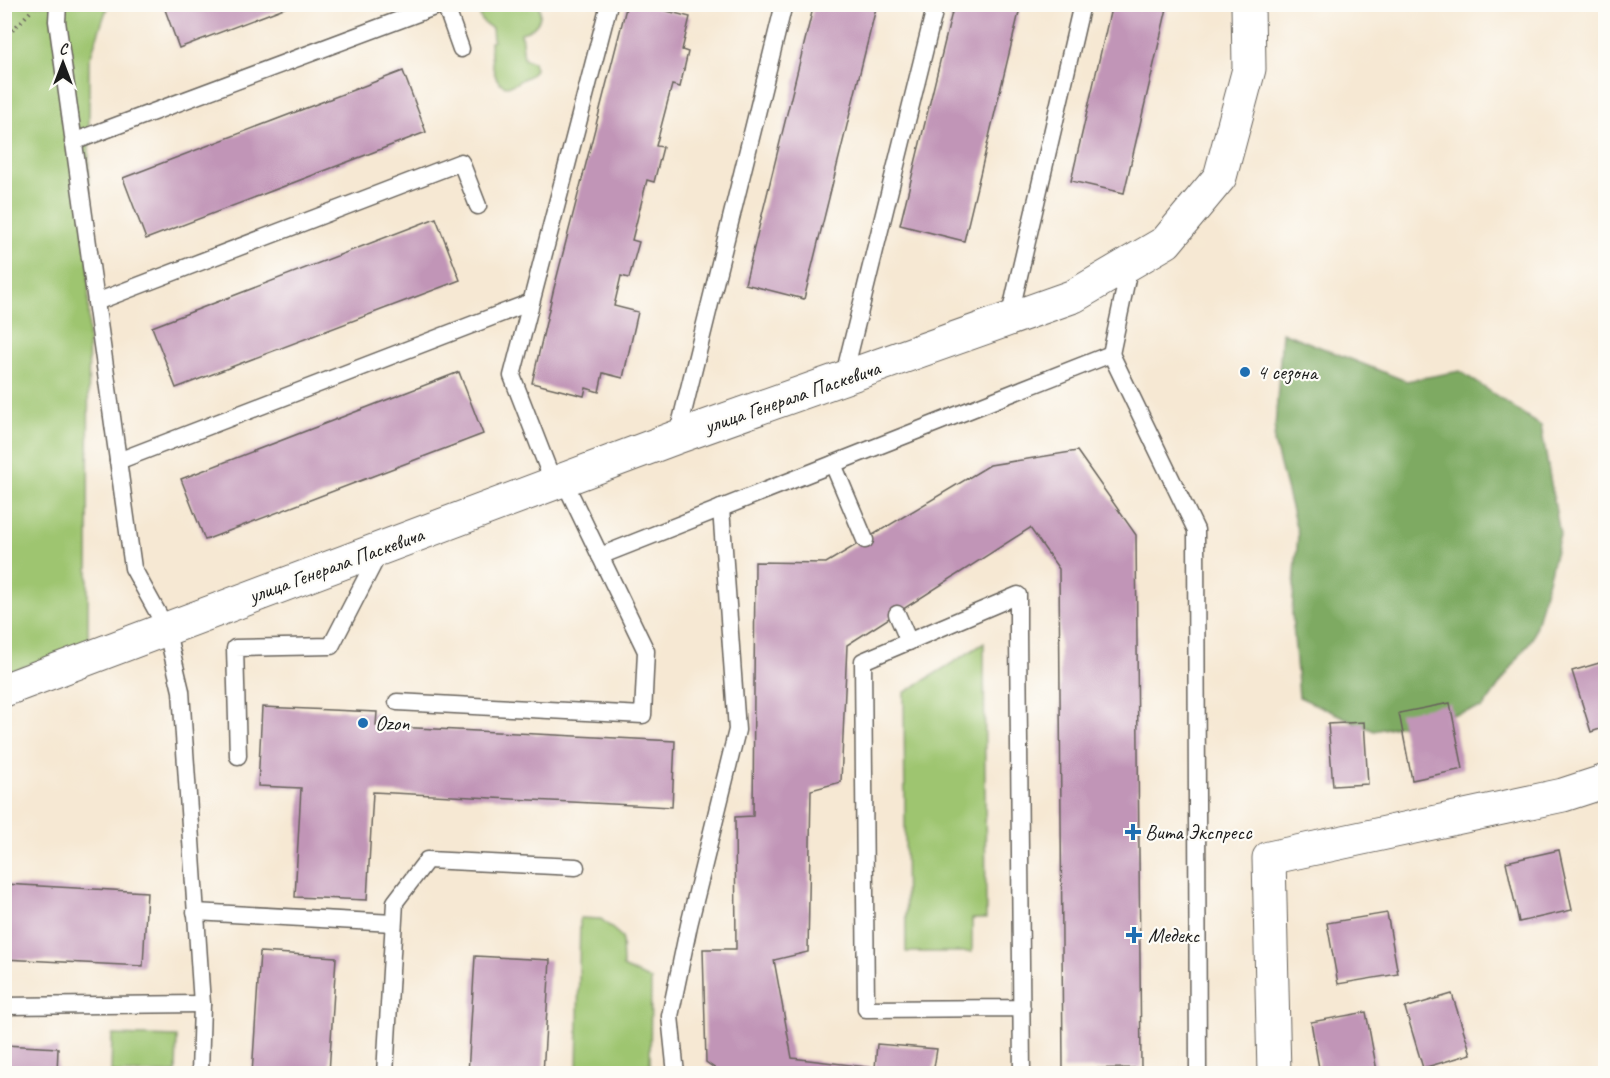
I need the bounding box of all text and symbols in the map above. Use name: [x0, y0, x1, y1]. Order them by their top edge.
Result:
north arrow: [33, 33, 93, 93]
text: С: [59, 39, 69, 59]
street label: улица Генерала Паскевича: [699, 354, 885, 440]
place label: 4 сезона: [1257, 359, 1319, 385]
marker: 4 сезона: [1238, 365, 1252, 379]
street label: улица Генерала Паскевича: [243, 521, 428, 609]
place label: Ozon: [375, 710, 410, 736]
marker: Ozon: [356, 716, 370, 730]
place label: Вита Экспресс: [1145, 819, 1253, 845]
marker: Вита Экспресс: [1126, 825, 1140, 839]
place label: Медекс: [1148, 922, 1200, 948]
marker: Медекс: [1125, 926, 1143, 944]

